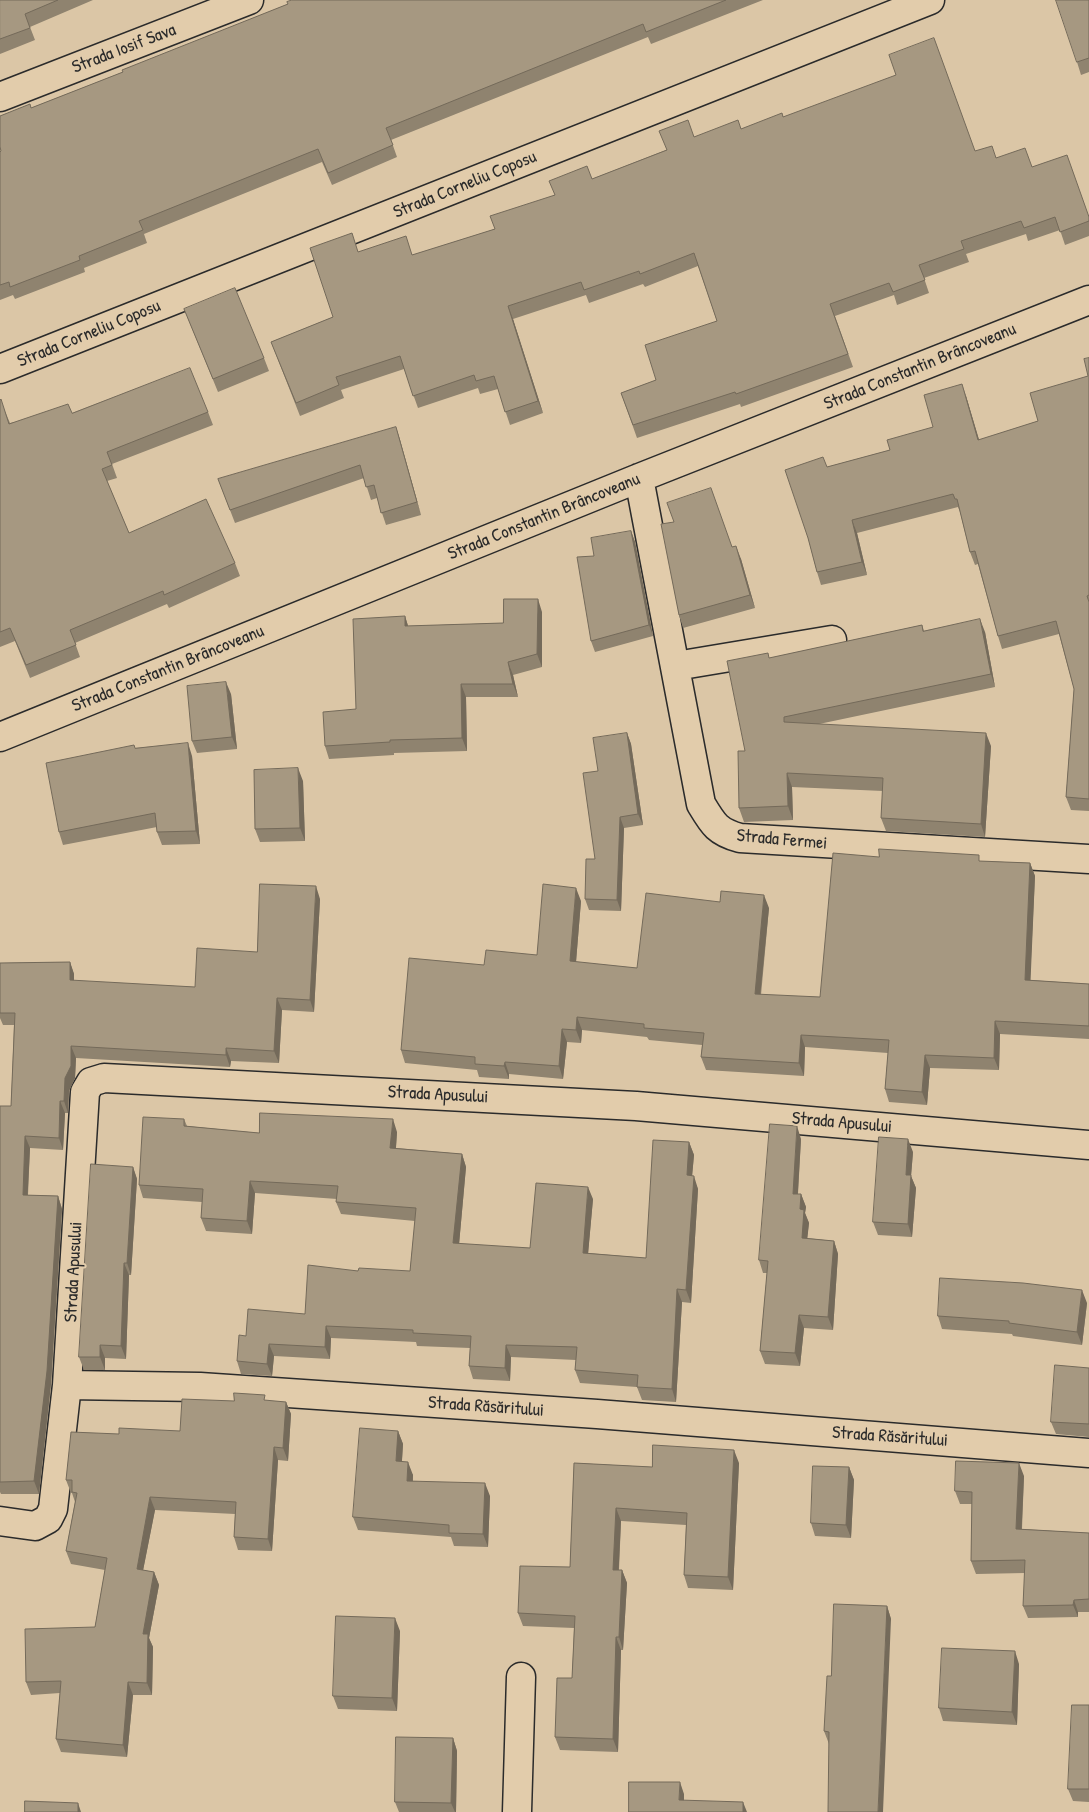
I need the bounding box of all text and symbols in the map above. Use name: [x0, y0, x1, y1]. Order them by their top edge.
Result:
street label: Strada Iosif Sava: [69, 19, 179, 79]
street label: Strada Corneliu Coposu: [390, 146, 540, 224]
street label: Strada Corneliu Coposu: [14, 295, 164, 373]
street label: Strada Constantin Brâncoveanu: [821, 319, 1019, 415]
street label: Strada Constantin Brâncoveanu: [445, 469, 643, 565]
street label: Strada Constantin Brâncoveanu: [69, 621, 267, 717]
street label: Strada Fermei: [736, 825, 828, 855]
street label: Strada Apusului: [387, 1082, 489, 1108]
street label: Strada Apusului: [791, 1108, 893, 1138]
street label: Strada Apusului: [61, 1221, 87, 1323]
street label: Strada Răsăritului: [427, 1392, 545, 1422]
street label: Strada Răsăritului: [831, 1422, 949, 1452]

